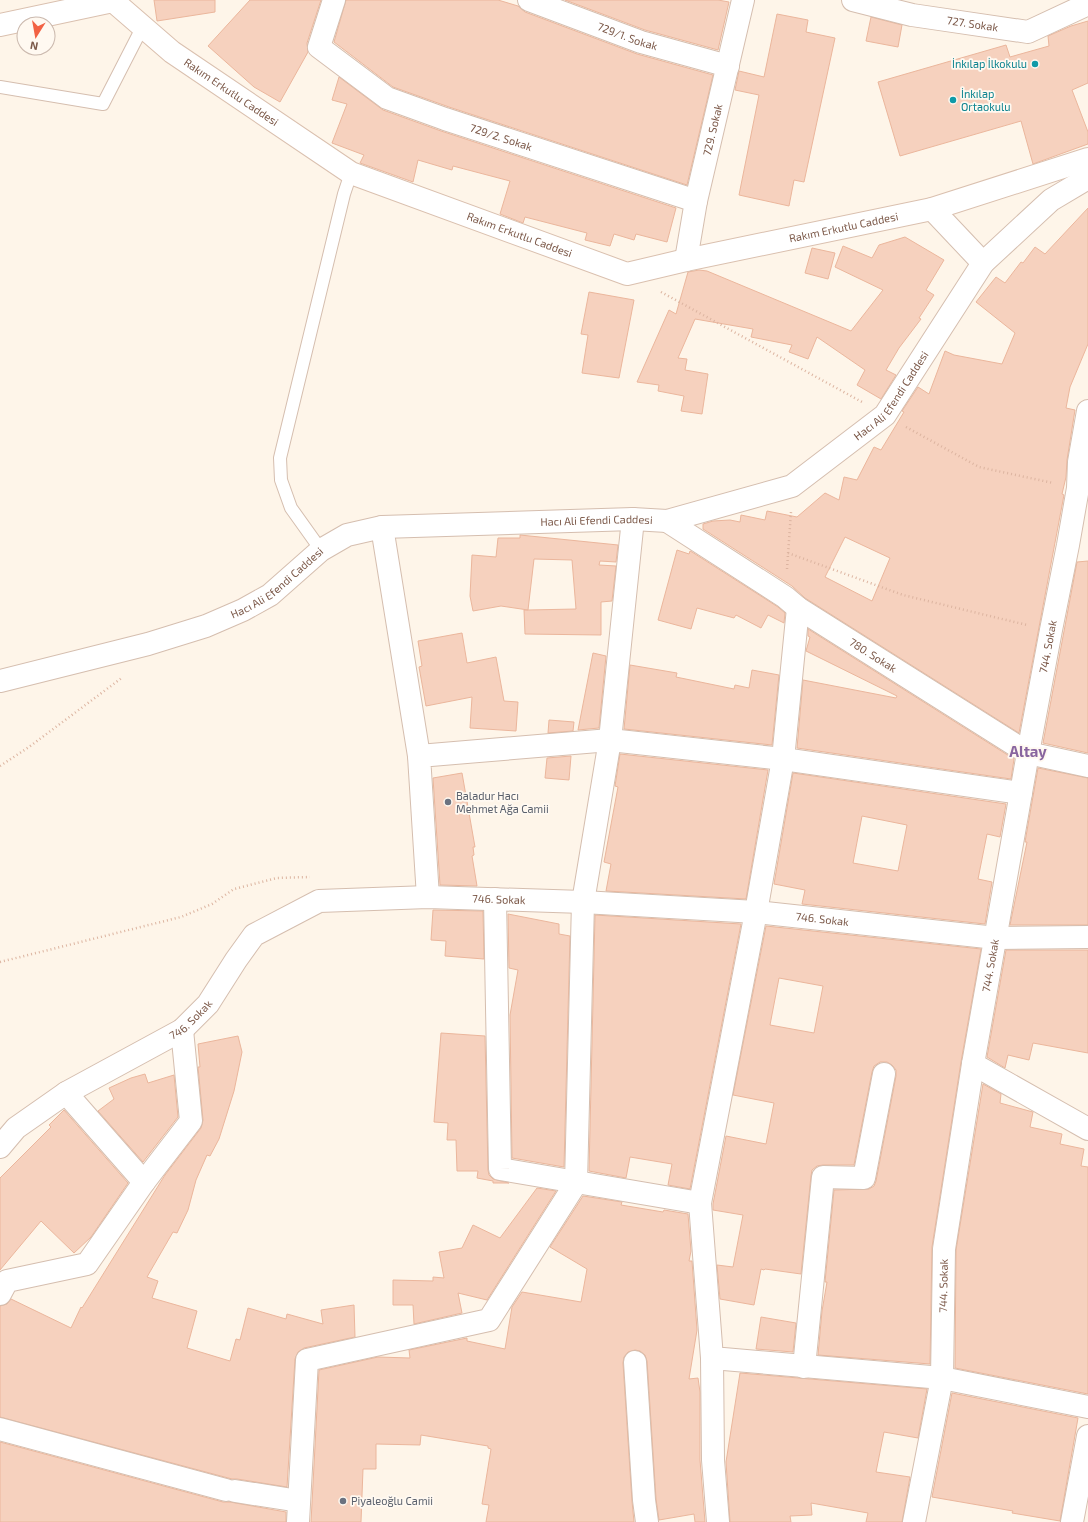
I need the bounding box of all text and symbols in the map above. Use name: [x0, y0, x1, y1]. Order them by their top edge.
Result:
street label: 727. Sokak: [946, 13, 999, 34]
north arrow: [16, 16, 56, 56]
street label: 729/1. Sokak: [596, 19, 659, 52]
text: N: [29, 39, 39, 53]
street label: Rakım Erkutlu Caddesi: [182, 55, 281, 128]
place label: İnkılap İlkokulu: [952, 57, 1027, 70]
marker: İnkılap İlkokulu: [1030, 59, 1040, 69]
place label: İnkılap Ortaokulu: [961, 87, 1011, 113]
marker: İnkılap Ortaokulu: [948, 95, 958, 105]
street label: 729. Sokak: [700, 102, 725, 157]
street label: 729/2. Sokak: [468, 121, 534, 153]
street label: Rakım Erkutlu Caddesi: [465, 209, 574, 259]
street label: Rakım Erkutlu Caddesi: [788, 209, 899, 245]
street label: Hacı Ali Efendi Caddesi: [851, 348, 931, 443]
street label: Hacı Ali Efendi Caddesi: [540, 512, 653, 528]
street label: Hacı Ali Efendi Caddesi: [228, 544, 325, 621]
street label: 744. Sokak: [1036, 618, 1059, 674]
street label: 780. Sokak: [847, 635, 900, 675]
district label: Altay: [1009, 742, 1047, 761]
place label: Baladur Hacı Mehmet Ağa Camii: [456, 789, 549, 815]
marker: Baladur Hacı Mehmet Ağa Camii: [443, 797, 453, 807]
street label: 746. Sokak: [472, 891, 526, 906]
street label: 746. Sokak: [795, 909, 850, 928]
street label: 744. Sokak: [979, 937, 1001, 993]
street label: 746. Sokak: [167, 997, 215, 1042]
street label: 744. Sokak: [936, 1258, 950, 1313]
place label: Piyaleoğlu Camii: [351, 1494, 433, 1507]
marker: Piyaleoğlu Camii: [338, 1496, 348, 1506]

